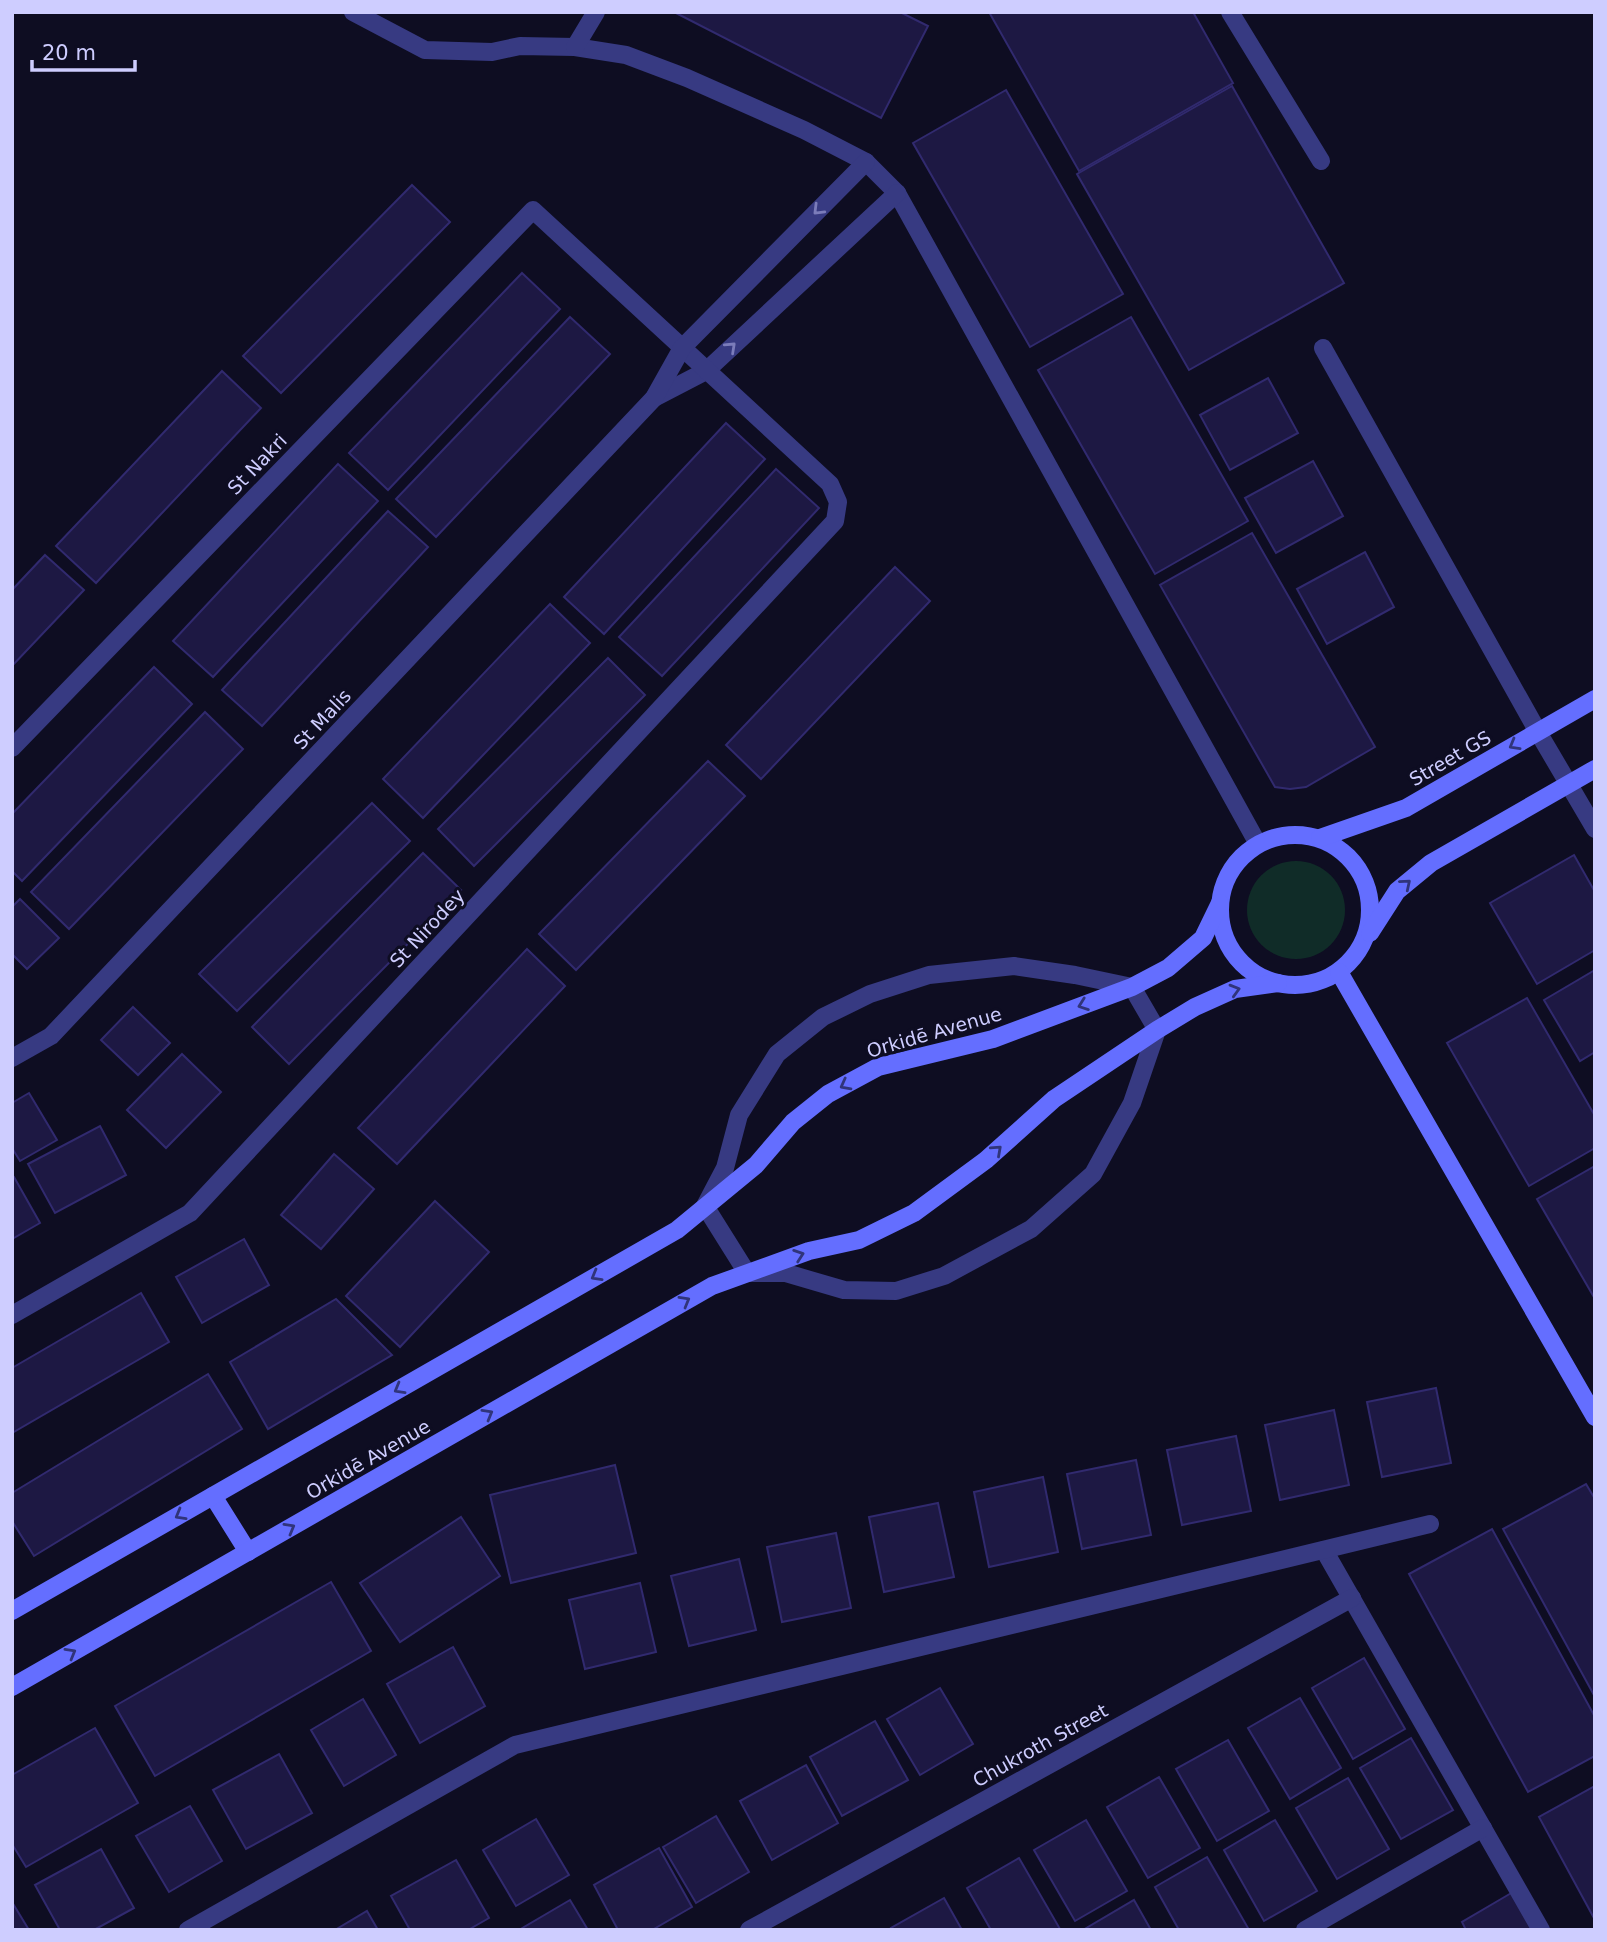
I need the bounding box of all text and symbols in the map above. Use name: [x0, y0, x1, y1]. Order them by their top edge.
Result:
scale bar: [32, 28, 135, 72]
text: 20 m: [42, 41, 96, 65]
one-way arrow: [813, 202, 826, 215]
one-way arrow: [723, 343, 736, 356]
street label: St Nakri: [223, 429, 291, 499]
street label: St Malis: [289, 684, 355, 754]
street label: Street GS: [1405, 726, 1495, 790]
one-way arrow: [1509, 737, 1522, 750]
one-way arrow: [1398, 880, 1411, 892]
street label: St Nirodey: [385, 884, 469, 972]
one-way arrow: [1229, 984, 1241, 999]
one-way arrow: [1077, 997, 1089, 1011]
street label: Orkidē Avenue: [864, 1002, 1004, 1062]
one-way arrow: [840, 1077, 852, 1090]
one-way arrow: [989, 1146, 1002, 1158]
one-way arrow: [792, 1249, 804, 1263]
one-way arrow: [591, 1268, 604, 1281]
one-way arrow: [678, 1296, 690, 1309]
one-way arrow: [394, 1381, 406, 1394]
one-way arrow: [480, 1410, 493, 1423]
street label: Orkidē Avenue: [302, 1415, 434, 1503]
one-way arrow: [175, 1507, 188, 1520]
one-way arrow: [283, 1523, 296, 1536]
one-way arrow: [64, 1648, 77, 1661]
street label: Chukroth Street: [969, 1699, 1111, 1791]

